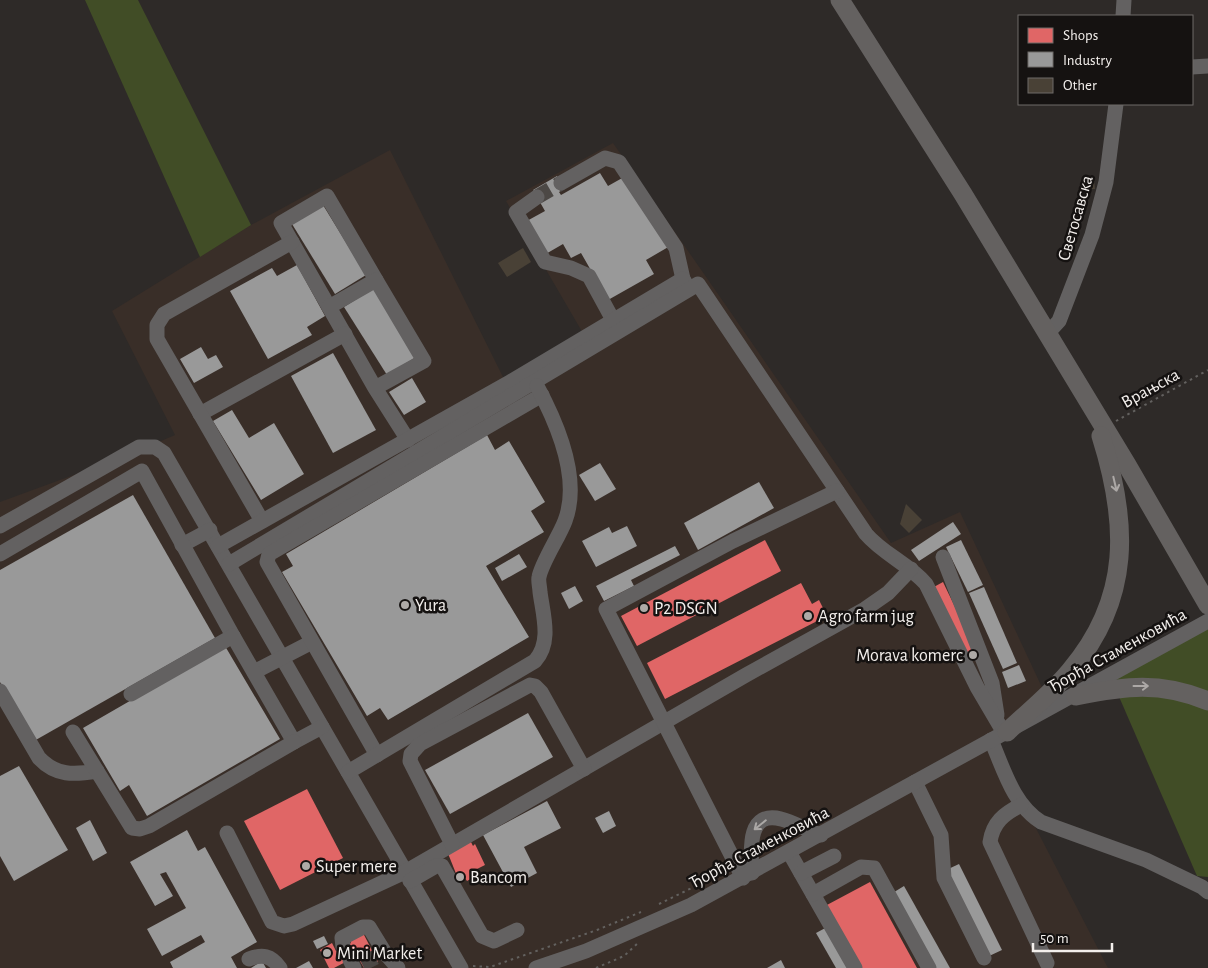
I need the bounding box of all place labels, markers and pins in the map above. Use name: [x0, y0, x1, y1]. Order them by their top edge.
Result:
place label: Yura: [415, 597, 446, 615]
marker: Yura: [399, 599, 411, 611]
place label: P2 DSGN: [654, 600, 718, 618]
marker: P2 DSGN: [638, 602, 650, 614]
place label: Agro farm jug: [818, 608, 914, 626]
marker: Agro farm jug: [802, 610, 814, 622]
place label: Morava komerc: [856, 647, 963, 665]
marker: Morava komerc: [967, 649, 979, 661]
place label: Super mere: [316, 858, 397, 876]
marker: Super mere: [300, 860, 312, 872]
place label: Bancom: [470, 869, 527, 887]
marker: Bancom: [454, 871, 466, 883]
place label: Mini Market: [337, 945, 422, 963]
marker: Mini Market: [321, 947, 333, 959]

